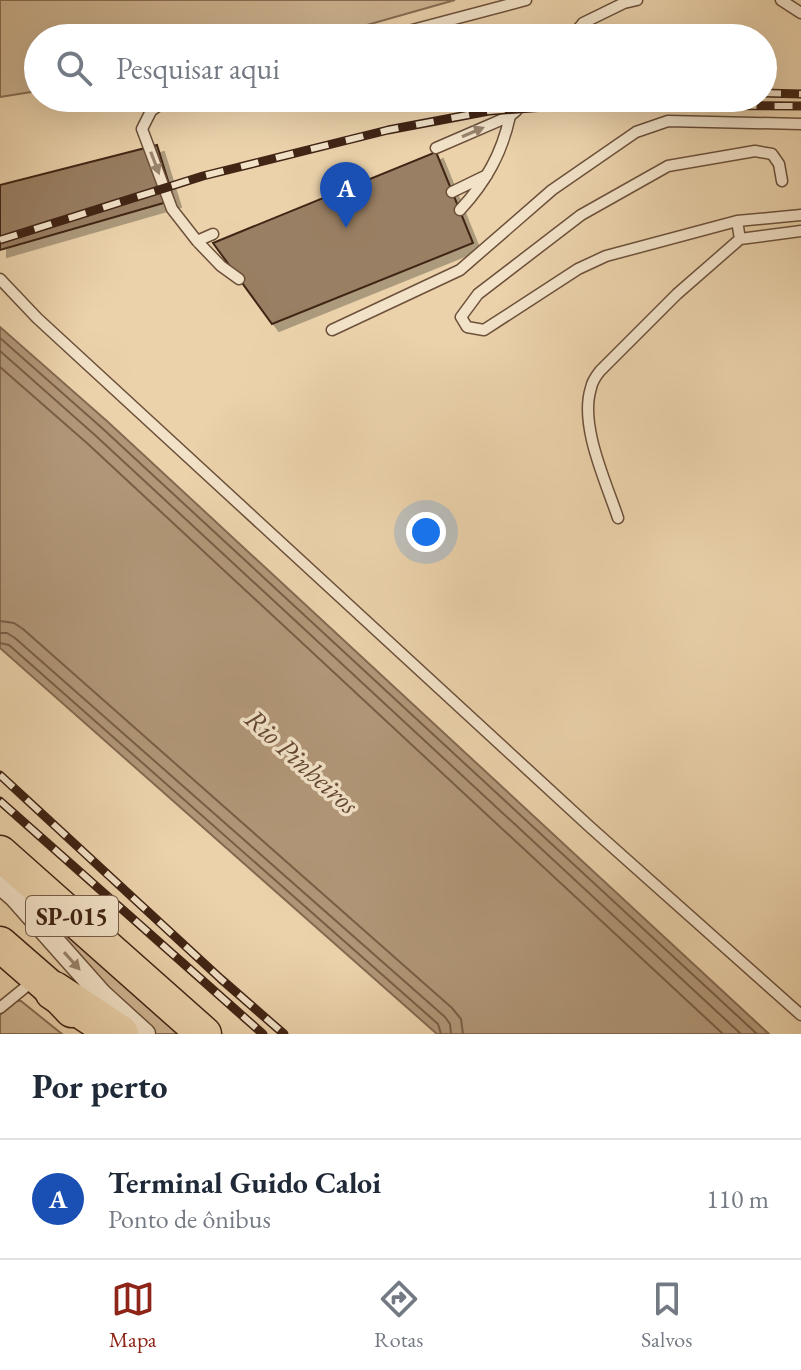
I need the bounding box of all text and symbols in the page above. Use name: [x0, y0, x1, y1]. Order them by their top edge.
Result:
search box: [24, 24, 777, 112]
icon: search: [52, 46, 96, 90]
text: Pesquisar aqui: [116, 49, 280, 88]
one-way arrow: [461, 125, 485, 139]
one-way arrow: [149, 151, 162, 175]
pin: A: [320, 162, 372, 228]
your location: [406, 512, 446, 552]
water label: Rio Pinheiros: [238, 700, 367, 822]
road number: SP-015: [26, 896, 118, 936]
one-way arrow: [63, 951, 80, 971]
text: Por perto: [32, 1064, 168, 1108]
text: Terminal Guido Caloi: [108, 1163, 381, 1202]
text: A: [49, 1182, 67, 1216]
text: 110 m: [706, 1182, 769, 1216]
text: Ponto de ônibus: [108, 1202, 271, 1236]
tab: Mapa: [109, 1277, 157, 1354]
tab: Rotas: [374, 1277, 423, 1354]
tab: Salvos: [641, 1277, 692, 1354]

